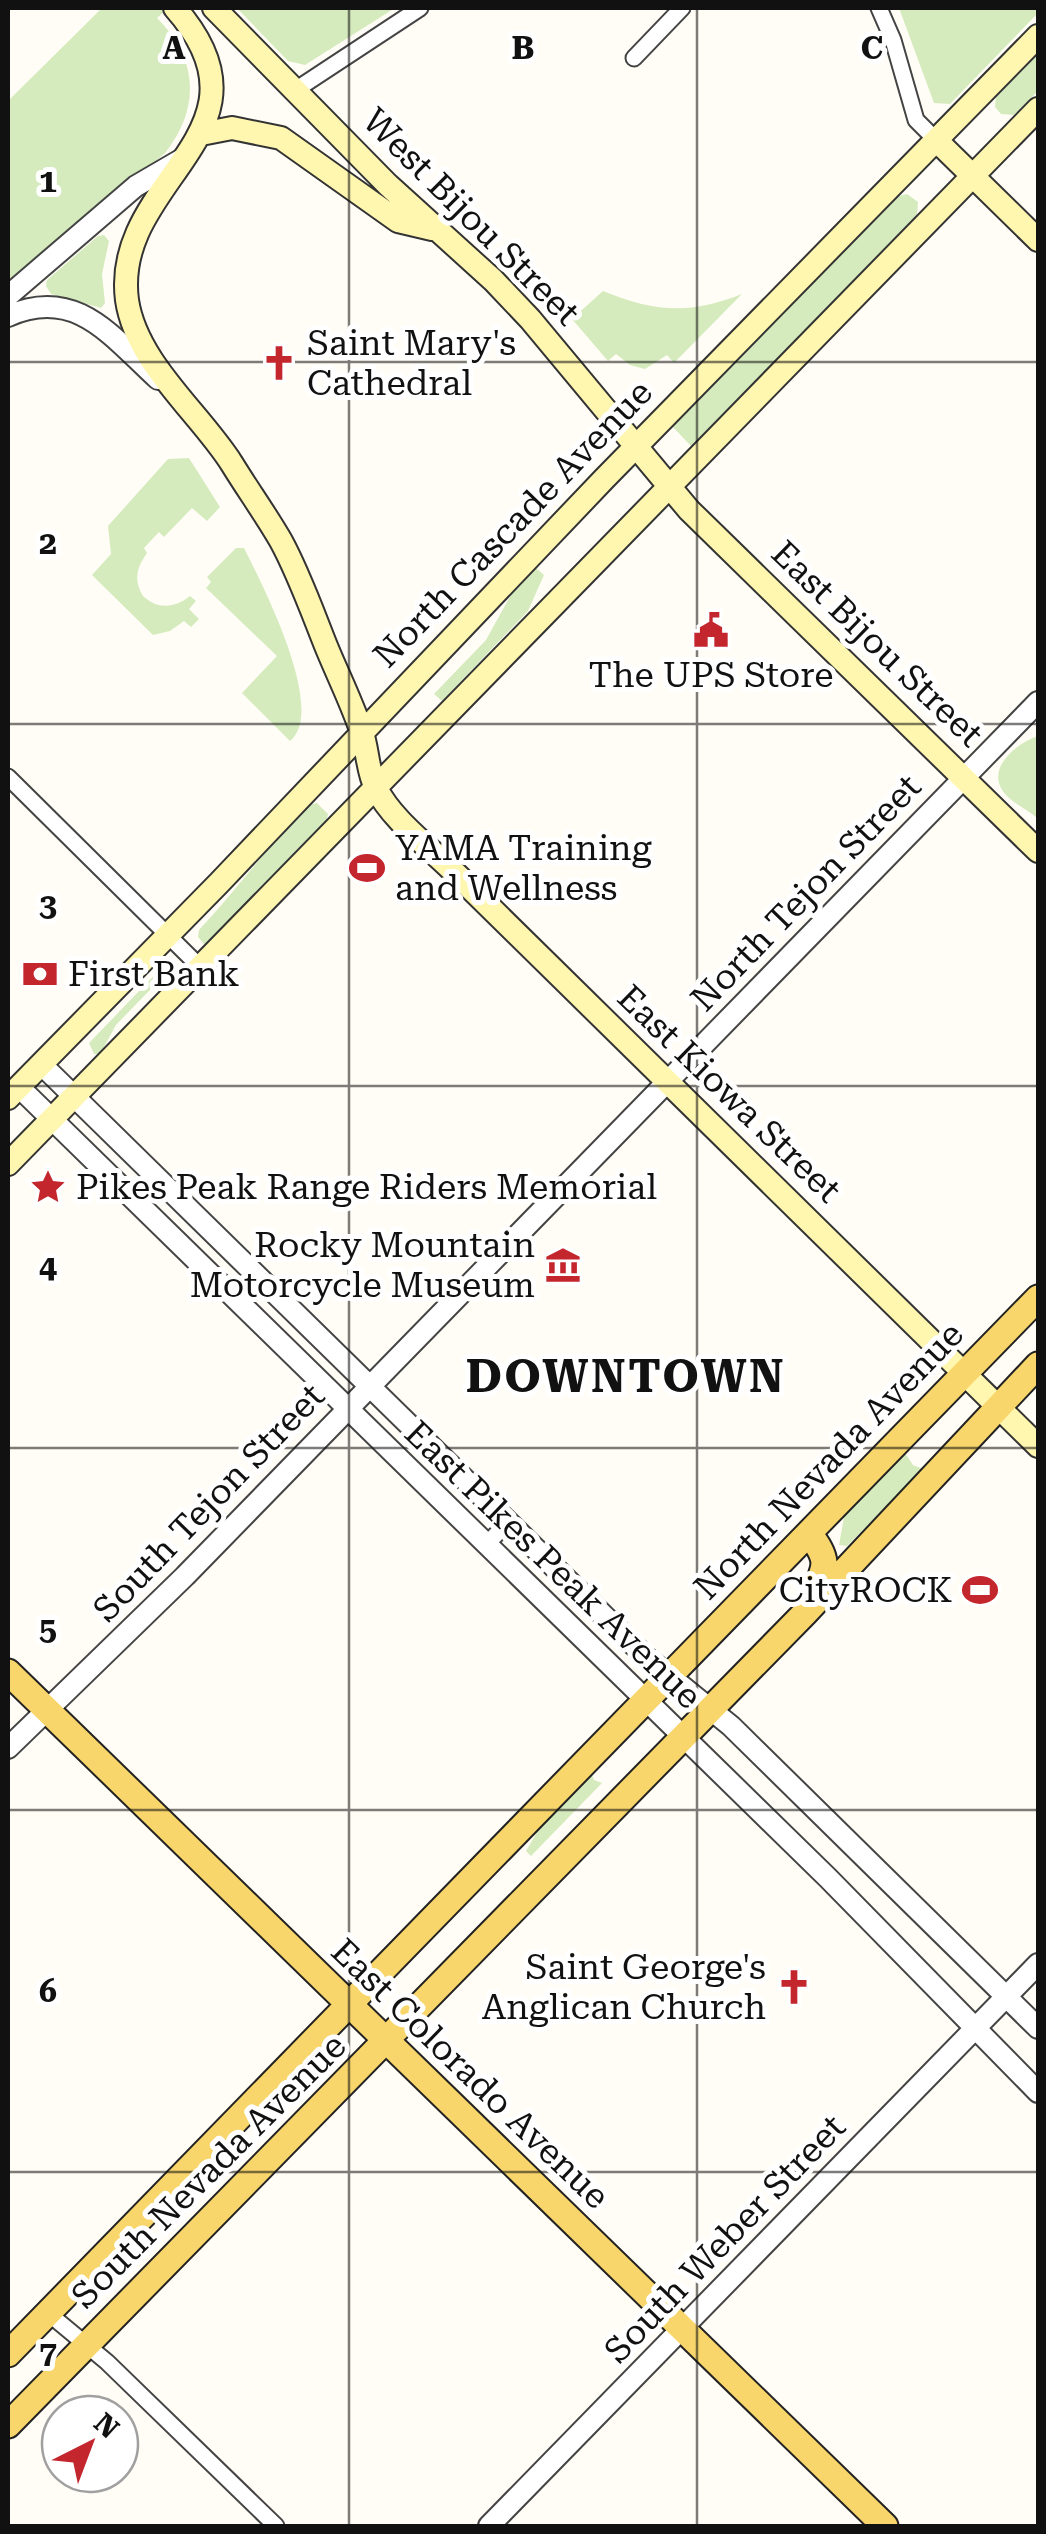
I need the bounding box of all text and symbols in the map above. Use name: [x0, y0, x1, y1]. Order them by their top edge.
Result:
text: A: [162, 29, 186, 67]
text: B: [511, 29, 535, 67]
text: C: [861, 29, 883, 67]
street label: West Bijou Street: [354, 100, 588, 334]
text: 1: [39, 162, 57, 200]
place label: Saint Mary's Cathedral: [307, 323, 516, 404]
church icon: Saint Mary's Cathedral: [260, 344, 298, 382]
street label: North Cascade Avenue: [365, 372, 661, 676]
text: 2: [39, 524, 57, 562]
street label: East Bijou Street: [763, 533, 991, 755]
public building icon: The UPS Store: [692, 611, 730, 649]
place label: The UPS Store: [589, 655, 833, 696]
street label: North Tejon Street: [683, 766, 929, 1020]
place label: YAMA Training and Wellness: [395, 828, 652, 909]
sports icon: YAMA Training and Wellness: [348, 849, 386, 887]
text: 3: [39, 886, 57, 924]
place label: First Bank: [68, 954, 240, 995]
bank icon: First Bank: [21, 955, 59, 993]
street label: East Kiowa Street: [609, 977, 849, 1211]
place label: Pikes Peak Range Riders Memorial: [76, 1167, 657, 1208]
place icon: Pikes Peak Range Riders Memorial: [29, 1168, 67, 1206]
place label: Rocky Mountain Motorcycle Museum: [190, 1225, 535, 1306]
museum icon: Rocky Mountain Motorcycle Museum: [544, 1246, 582, 1284]
text: 4: [39, 1248, 57, 1286]
street label: North Nevada Avenue: [686, 1314, 972, 1608]
district label: DOWNTOWN: [466, 1350, 786, 1403]
street label: South Tejon Street: [85, 1376, 333, 1630]
street label: East Pikes Peak Avenue: [396, 1413, 710, 1717]
place label: CityROCK: [779, 1570, 952, 1611]
sports icon: CityROCK: [961, 1571, 999, 1609]
text: 5: [39, 1610, 57, 1648]
street label: East Colorado Avenue: [323, 1931, 617, 2217]
place label: Saint George's Anglican Church: [482, 1947, 766, 2028]
church icon: Saint George's Anglican Church: [775, 1968, 813, 2006]
text: 6: [39, 1972, 57, 2010]
street label: South Nevada Avenue: [63, 2025, 355, 2317]
street label: South Weber Street: [596, 2107, 854, 2371]
text: 7: [39, 2334, 57, 2372]
north arrow: [40, 2394, 140, 2494]
text: N: [87, 2406, 125, 2445]

